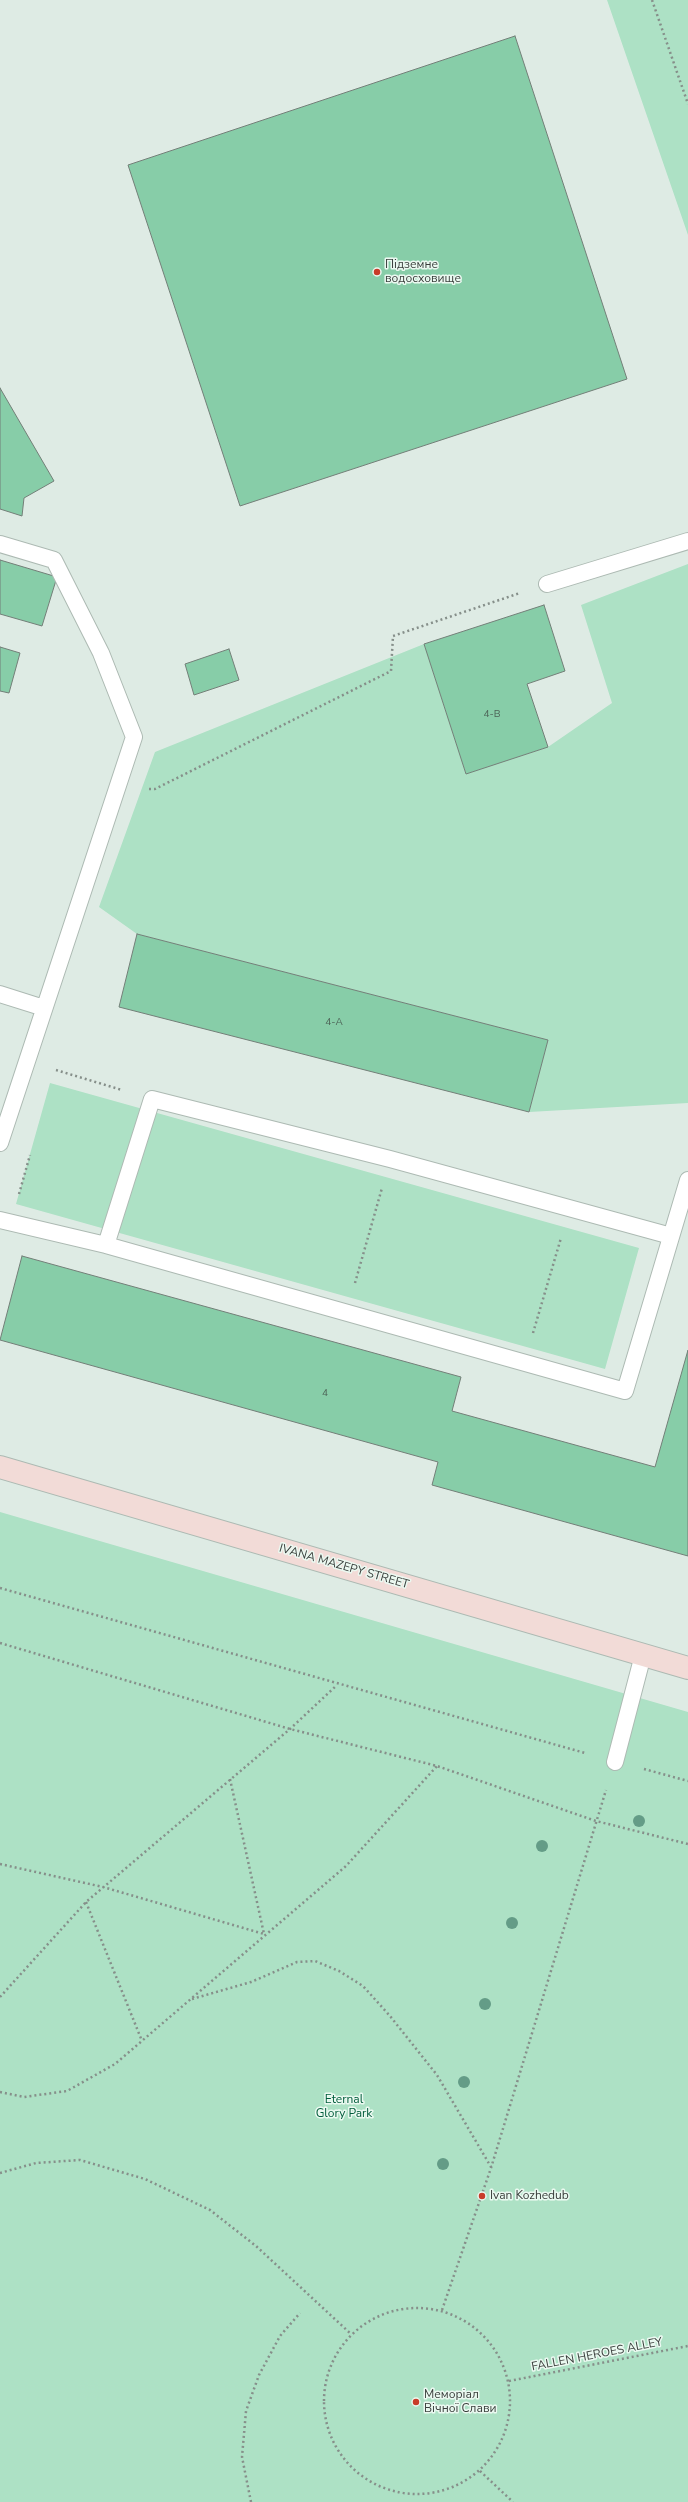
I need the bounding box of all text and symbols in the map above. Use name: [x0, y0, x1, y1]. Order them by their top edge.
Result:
place label: Підземне водосховище: [385, 258, 461, 286]
marker: Підземне водосховище: [372, 267, 382, 277]
house number: 4-В: [484, 709, 500, 721]
house number: 4-А: [325, 1017, 343, 1029]
house number: 4: [322, 1388, 328, 1400]
street label: IVANA MAZEPY STREET: [277, 1542, 411, 1592]
park label: Eternal Glory Park: [316, 2093, 372, 2121]
place label: Ivan Kozhedub: [490, 2189, 569, 2203]
marker: Ivan Kozhedub: [477, 2191, 487, 2201]
street label: FALLEN HEROES ALLEY: [530, 2335, 664, 2375]
place label: Меморіал Вічної Слави: [424, 2388, 496, 2416]
marker: Меморіал Вічної Слави: [411, 2397, 421, 2407]

